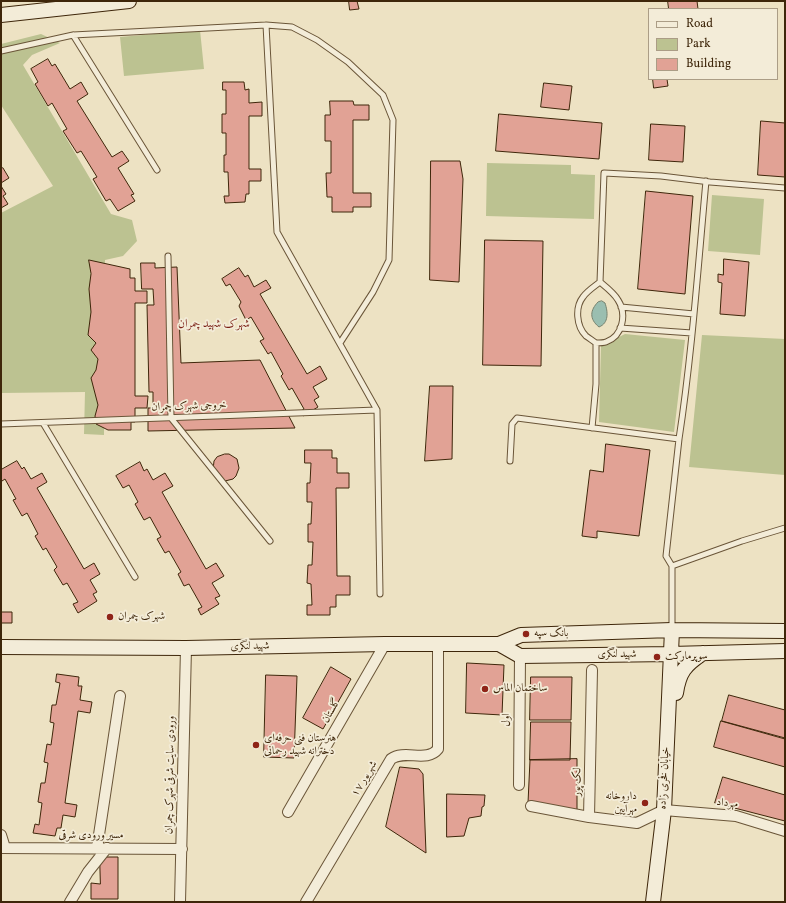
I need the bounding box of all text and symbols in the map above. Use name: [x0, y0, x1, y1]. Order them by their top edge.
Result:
legend: [648, 8, 778, 80]
text: Road: [686, 16, 713, 32]
text: Park: [686, 36, 711, 52]
text: Building: [686, 56, 731, 72]
district label: شهرک شهید چمران: [178, 318, 250, 332]
street label: خروجی شهرک چمران: [151, 399, 227, 415]
place label: شهرک چمران: [118, 610, 165, 624]
marker: شهرک چمران: [105, 612, 115, 622]
place label: بانک سپه: [534, 627, 568, 641]
marker: بانک سپه: [521, 629, 531, 639]
street label: شهید لنگری: [230, 640, 270, 654]
street label: شهید لنگری: [597, 648, 637, 662]
place label: سوپرمارکت: [665, 650, 708, 664]
marker: سوپرمارکت: [652, 652, 662, 662]
place label: ساختمان الماس: [493, 682, 547, 696]
marker: ساختمان الماس: [480, 684, 490, 694]
street label: گلستان: [320, 696, 344, 726]
street label: اول: [500, 713, 514, 727]
street label: ورودی سایت شرقی شهرک چمران: [163, 716, 179, 834]
place label: هنرستان فنی حرفه‌ای دخترانه شهید رحمانی: [264, 732, 336, 758]
marker: هنرستان فنی حرفه‌ای دخترانه شهید رحمانی: [251, 740, 261, 750]
street label: خیابان فخری زاده: [657, 746, 673, 810]
street label: ۱۷ شهریور: [349, 759, 381, 799]
street label: لک پور: [571, 767, 585, 797]
place label: داروخانه مهرآیین: [605, 790, 637, 816]
street label: مهرداد: [715, 796, 739, 812]
marker: داروخانه مهرآیین: [640, 798, 650, 808]
street label: مسیر ورودی شرقی: [58, 829, 124, 843]

